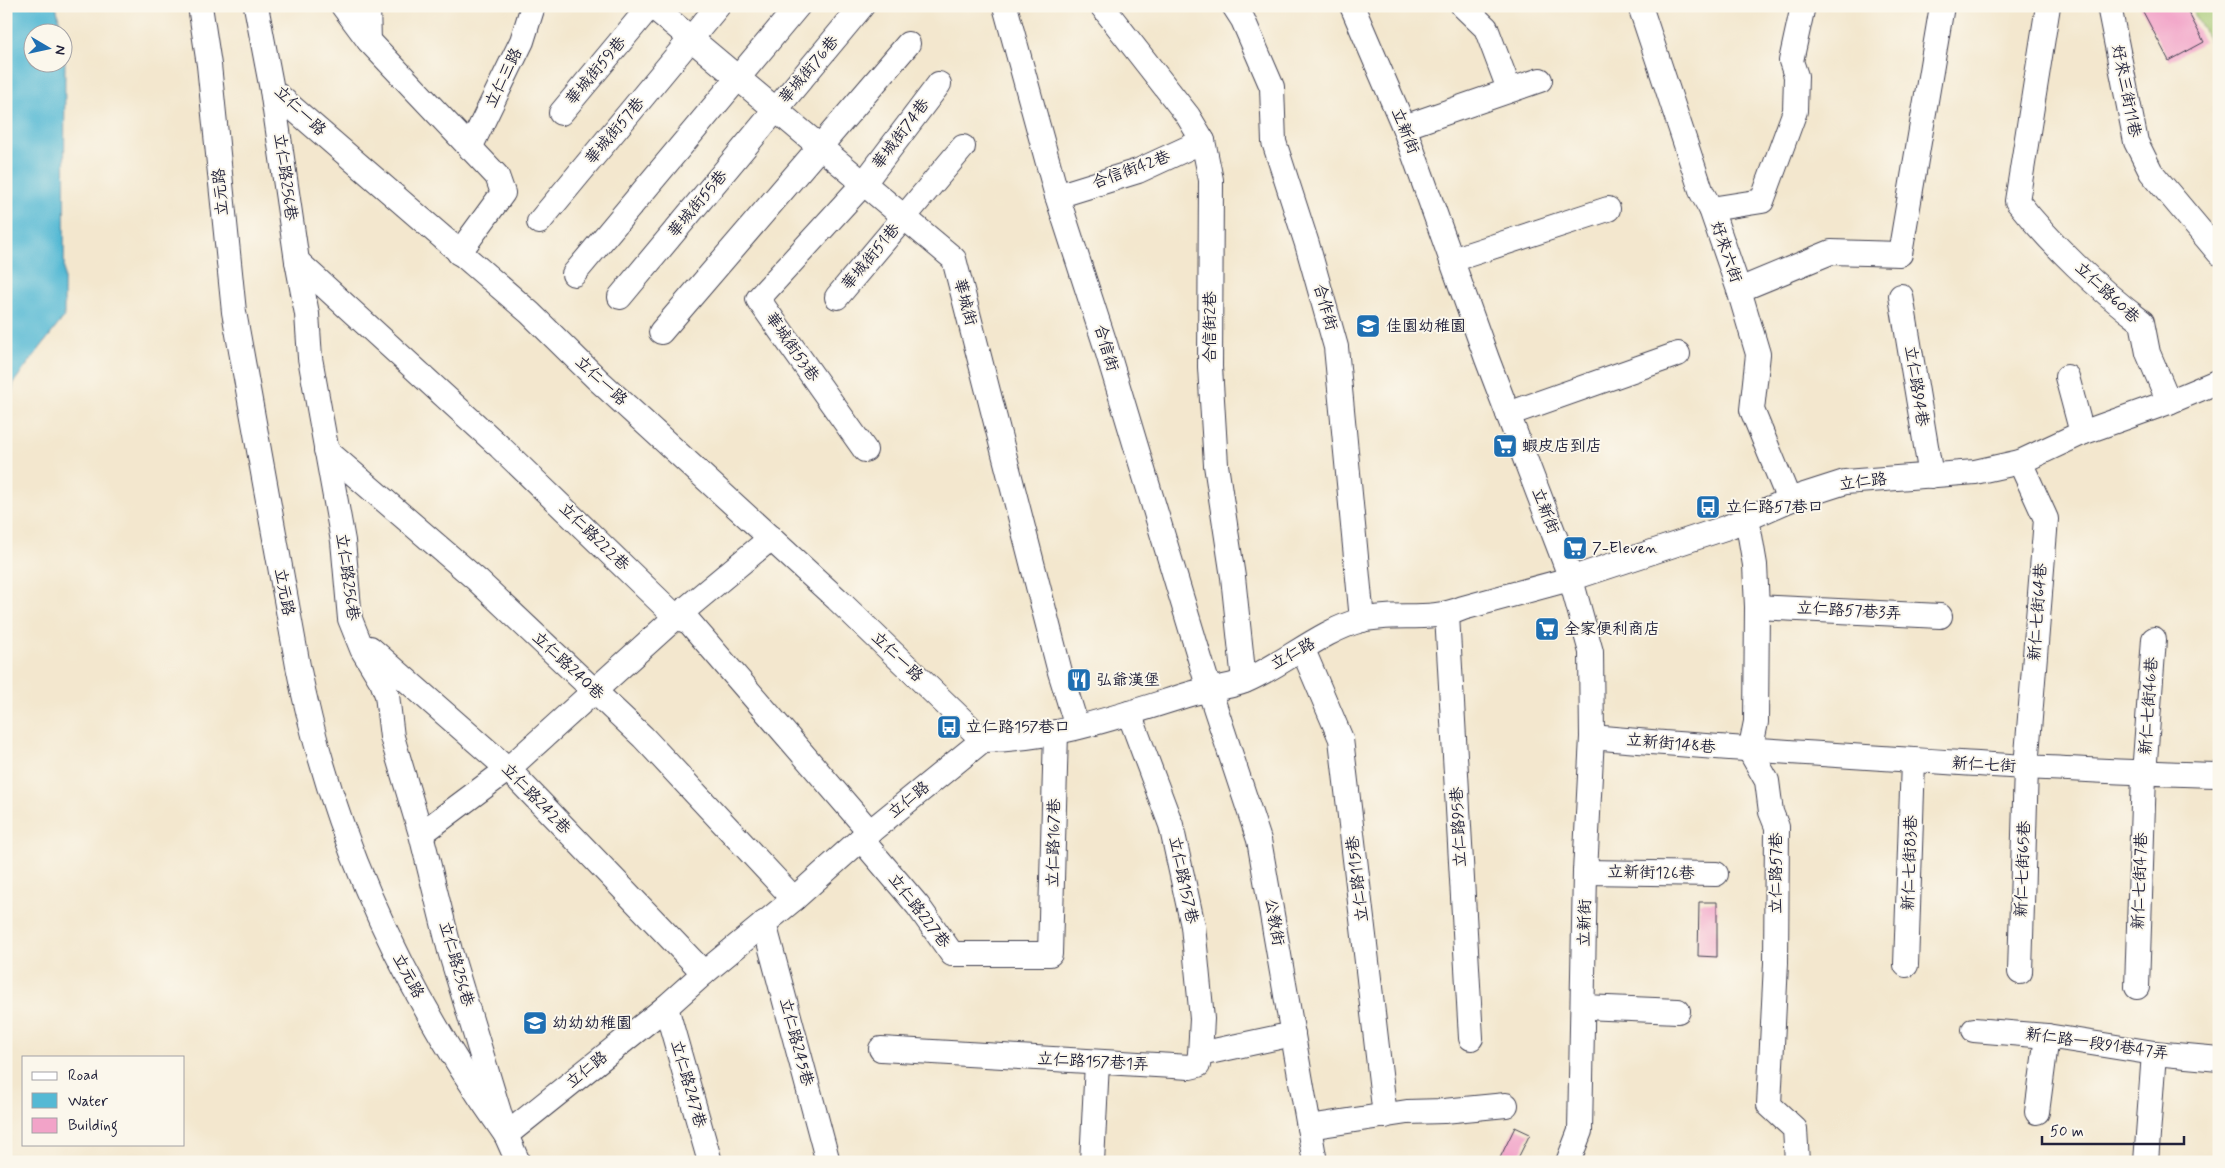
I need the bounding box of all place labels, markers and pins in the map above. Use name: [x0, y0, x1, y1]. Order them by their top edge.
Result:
school or university icon: 佳園幼稚園: [1355, 313, 1381, 339]
place label: 佳園幼稚園: [1386, 316, 1466, 337]
supermarket icon: 蝦皮店到店: [1492, 433, 1518, 459]
place label: 蝦皮店到店: [1522, 436, 1602, 457]
bus stop icon: 立仁路57巷口: [1695, 494, 1721, 520]
place label: 立仁路57巷口: [1726, 497, 1824, 518]
supermarket icon: 7-Eleven: [1562, 535, 1588, 561]
place label: 7-Eleven: [1592, 538, 1658, 559]
supermarket icon: 全家便利商店: [1534, 616, 1560, 642]
place label: 全家便利商店: [1564, 619, 1660, 640]
restaurant icon: 弘爺漢堡: [1066, 667, 1092, 693]
place label: 弘爺漢堡: [1096, 670, 1160, 691]
bus stop icon: 立仁路157巷口: [936, 714, 962, 740]
place label: 立仁路157巷口: [966, 717, 1071, 738]
school or university icon: 幼幼幼稚園: [522, 1010, 548, 1036]
place label: 幼幼幼稚園: [552, 1013, 632, 1034]

